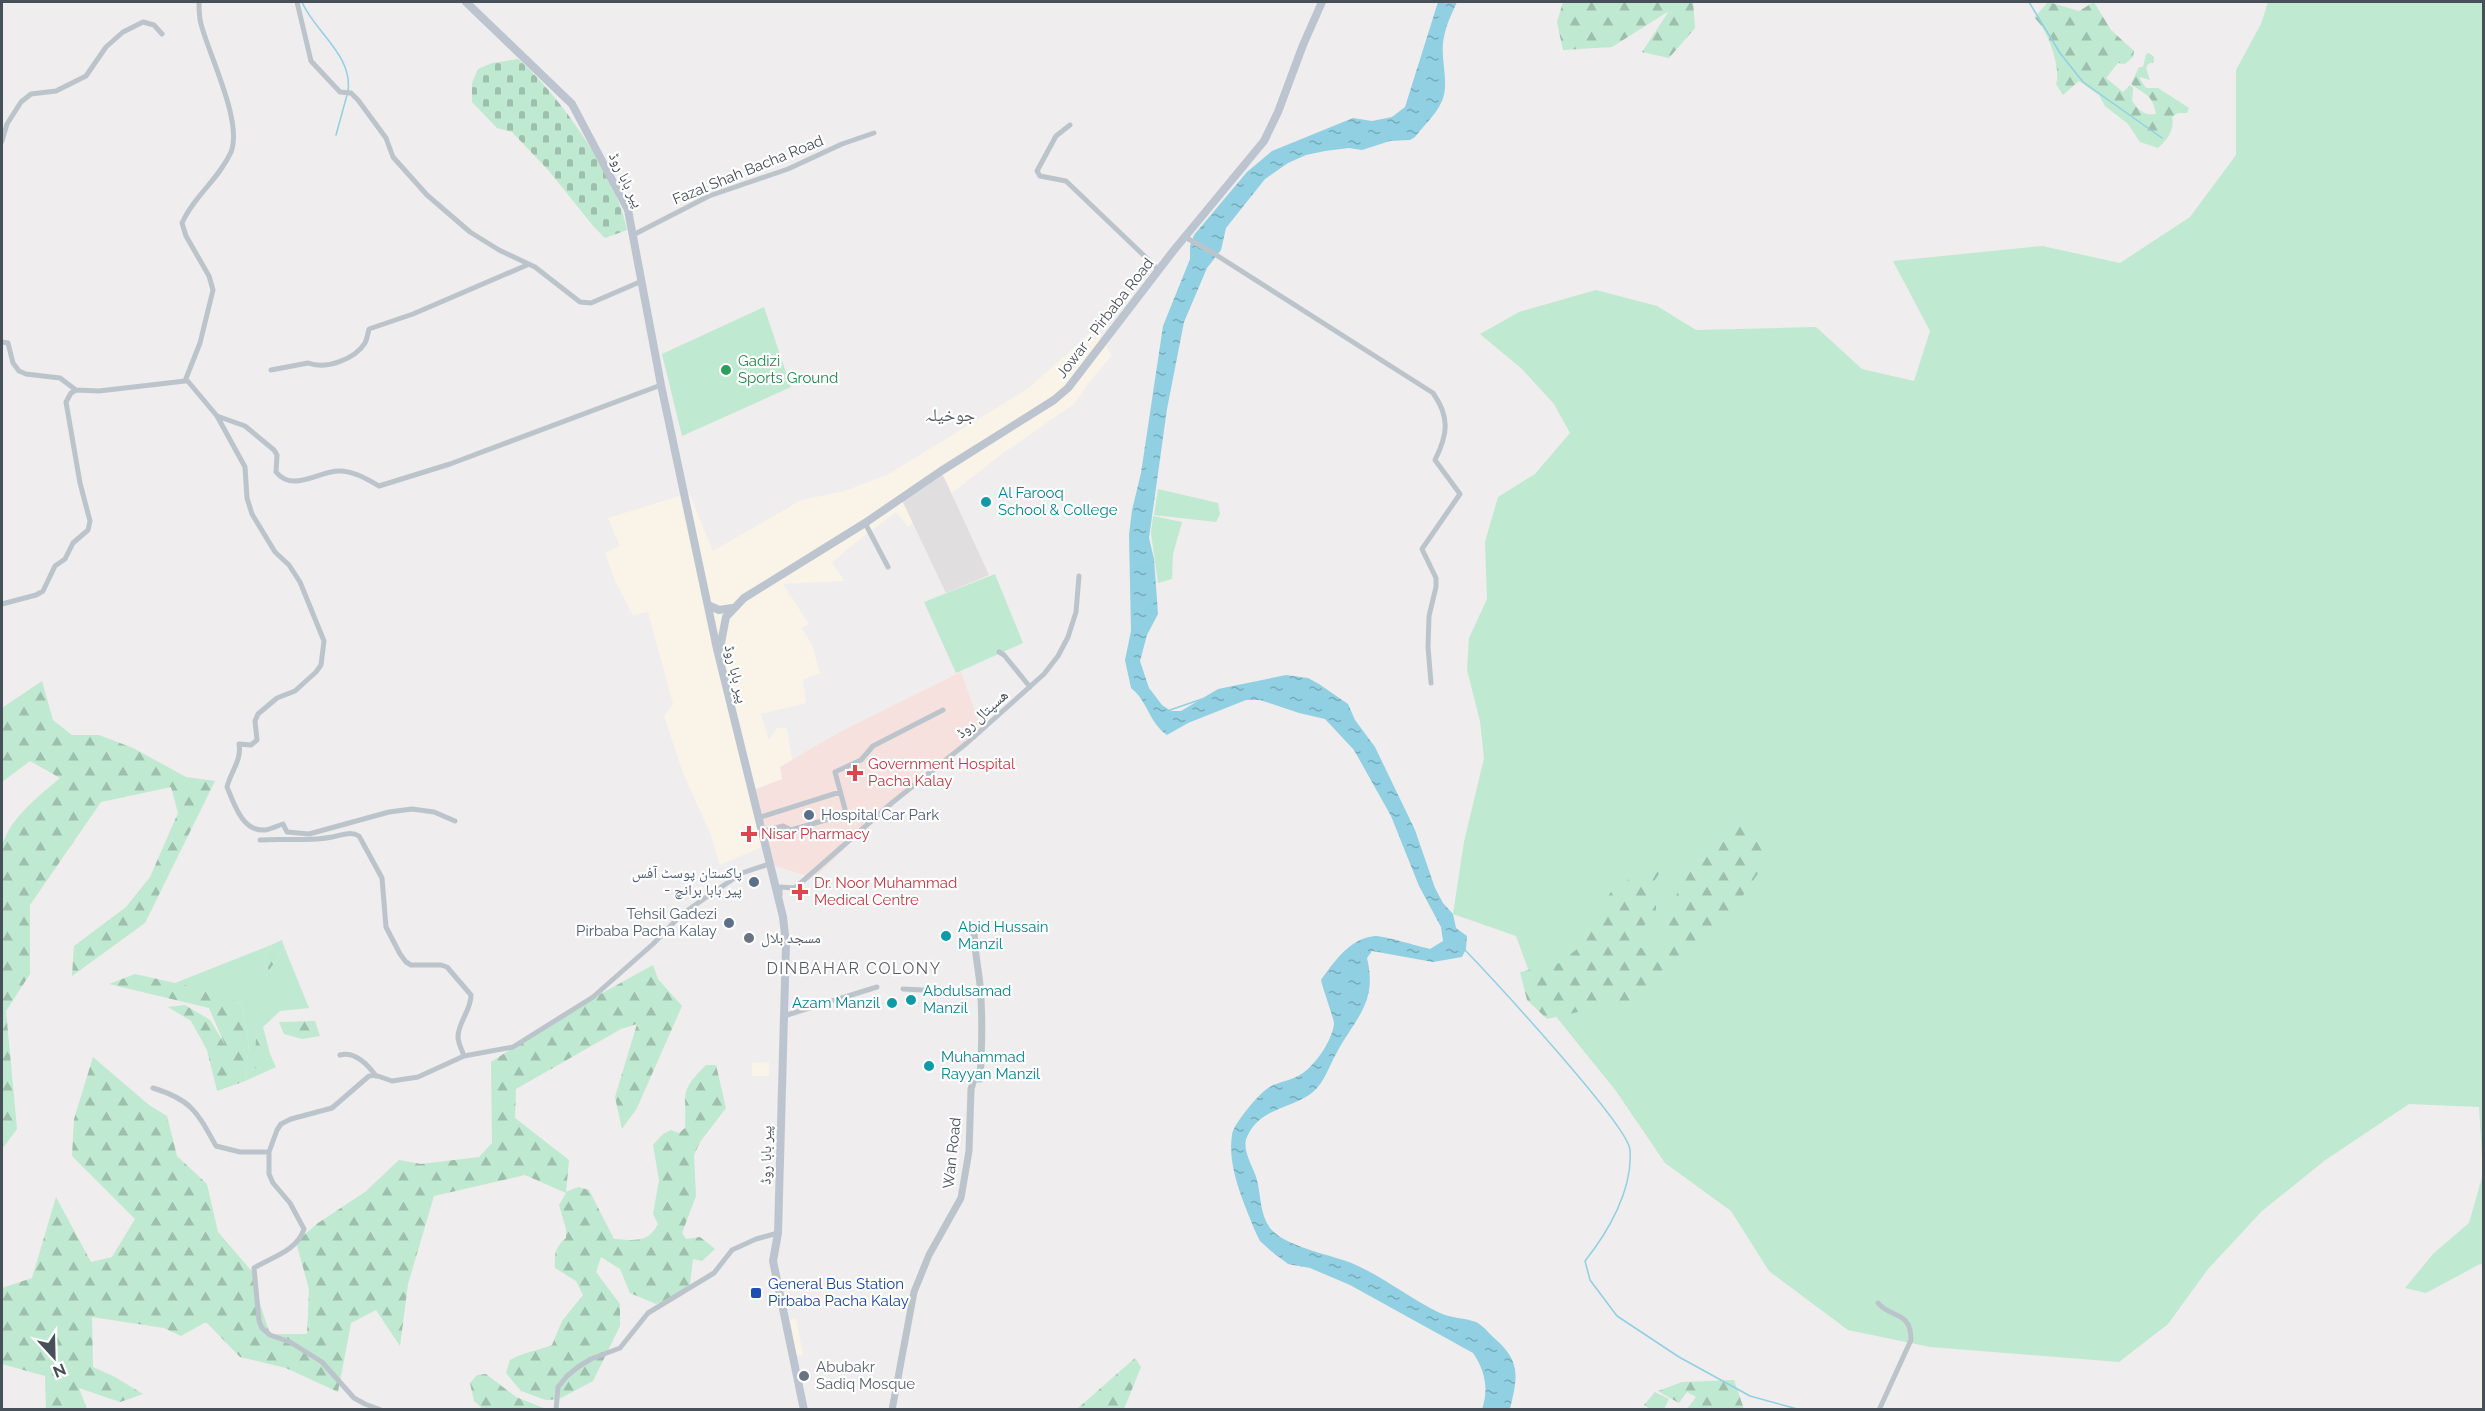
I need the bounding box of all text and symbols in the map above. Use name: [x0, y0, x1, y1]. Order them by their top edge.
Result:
street label: Fazal Shah Bacha Road: [670, 132, 826, 208]
street label: پیر بابا روڈ: [605, 149, 647, 211]
street label: Jowar - Pirbaba Road: [1053, 254, 1157, 382]
place label: Gadizi Sports Ground: [738, 352, 838, 387]
marker: Gadizi Sports Ground: [719, 363, 733, 377]
district label: جوخیلہ: [925, 404, 975, 425]
place label: Al Farooq School & College: [998, 484, 1118, 519]
marker: Al Farooq School & College: [979, 495, 993, 509]
street label: پیر بابا روڈ: [720, 643, 751, 705]
street label: ھسپتال روڈ: [952, 686, 1012, 743]
place label: Government Hospital Pacha Kalay: [868, 755, 1016, 790]
marker: Government Hospital Pacha Kalay: [846, 764, 864, 782]
place label: Hospital Car Park: [821, 806, 939, 824]
marker: Hospital Car Park: [802, 808, 816, 822]
place label: Nisar Pharmacy: [761, 825, 870, 843]
marker: Nisar Pharmacy: [742, 827, 756, 841]
place label: پاکستان پوسٹ آفس - پیر بابا برانچ: [632, 864, 742, 900]
place label: Dr. Noor Muhammad Medical Centre: [814, 874, 957, 909]
marker: پاکستان پوسٹ آفس - پیر بابا برانچ: [747, 875, 761, 889]
marker: Dr. Noor Muhammad Medical Centre: [791, 883, 809, 901]
place label: Tehsil Gadezi Pirbaba Pacha Kalay: [576, 905, 717, 940]
marker: Tehsil Gadezi Pirbaba Pacha Kalay: [722, 916, 736, 930]
place label: Abid Hussain Manzil: [958, 918, 1048, 953]
place label: مسجد بلال: [761, 929, 821, 948]
marker: Abid Hussain Manzil: [939, 929, 953, 943]
marker: مسجد بلال: [742, 931, 756, 945]
district label: DINBAHAR COLONY: [766, 959, 942, 978]
place label: Abdulsamad Manzil: [923, 982, 1011, 1017]
marker: Abdulsamad Manzil: [904, 993, 918, 1007]
place label: Azam Manzil: [792, 994, 881, 1012]
marker: Azam Manzil: [885, 996, 899, 1010]
place label: Muhammad Rayyan Manzil: [941, 1048, 1041, 1083]
marker: Muhammad Rayyan Manzil: [922, 1059, 936, 1073]
street label: Wan Road: [939, 1116, 965, 1190]
street label: پیر بابا روڈ: [756, 1125, 776, 1185]
place label: General Bus Station Pirbaba Pacha Kalay: [768, 1275, 909, 1310]
marker: General Bus Station Pirbaba Pacha Kalay: [749, 1286, 763, 1300]
north arrow: [24, 1327, 84, 1387]
place label: Abubakr Sadiq Mosque: [816, 1358, 915, 1393]
text: N: [50, 1359, 69, 1382]
marker: Abubakr Sadiq Mosque: [797, 1369, 811, 1383]

